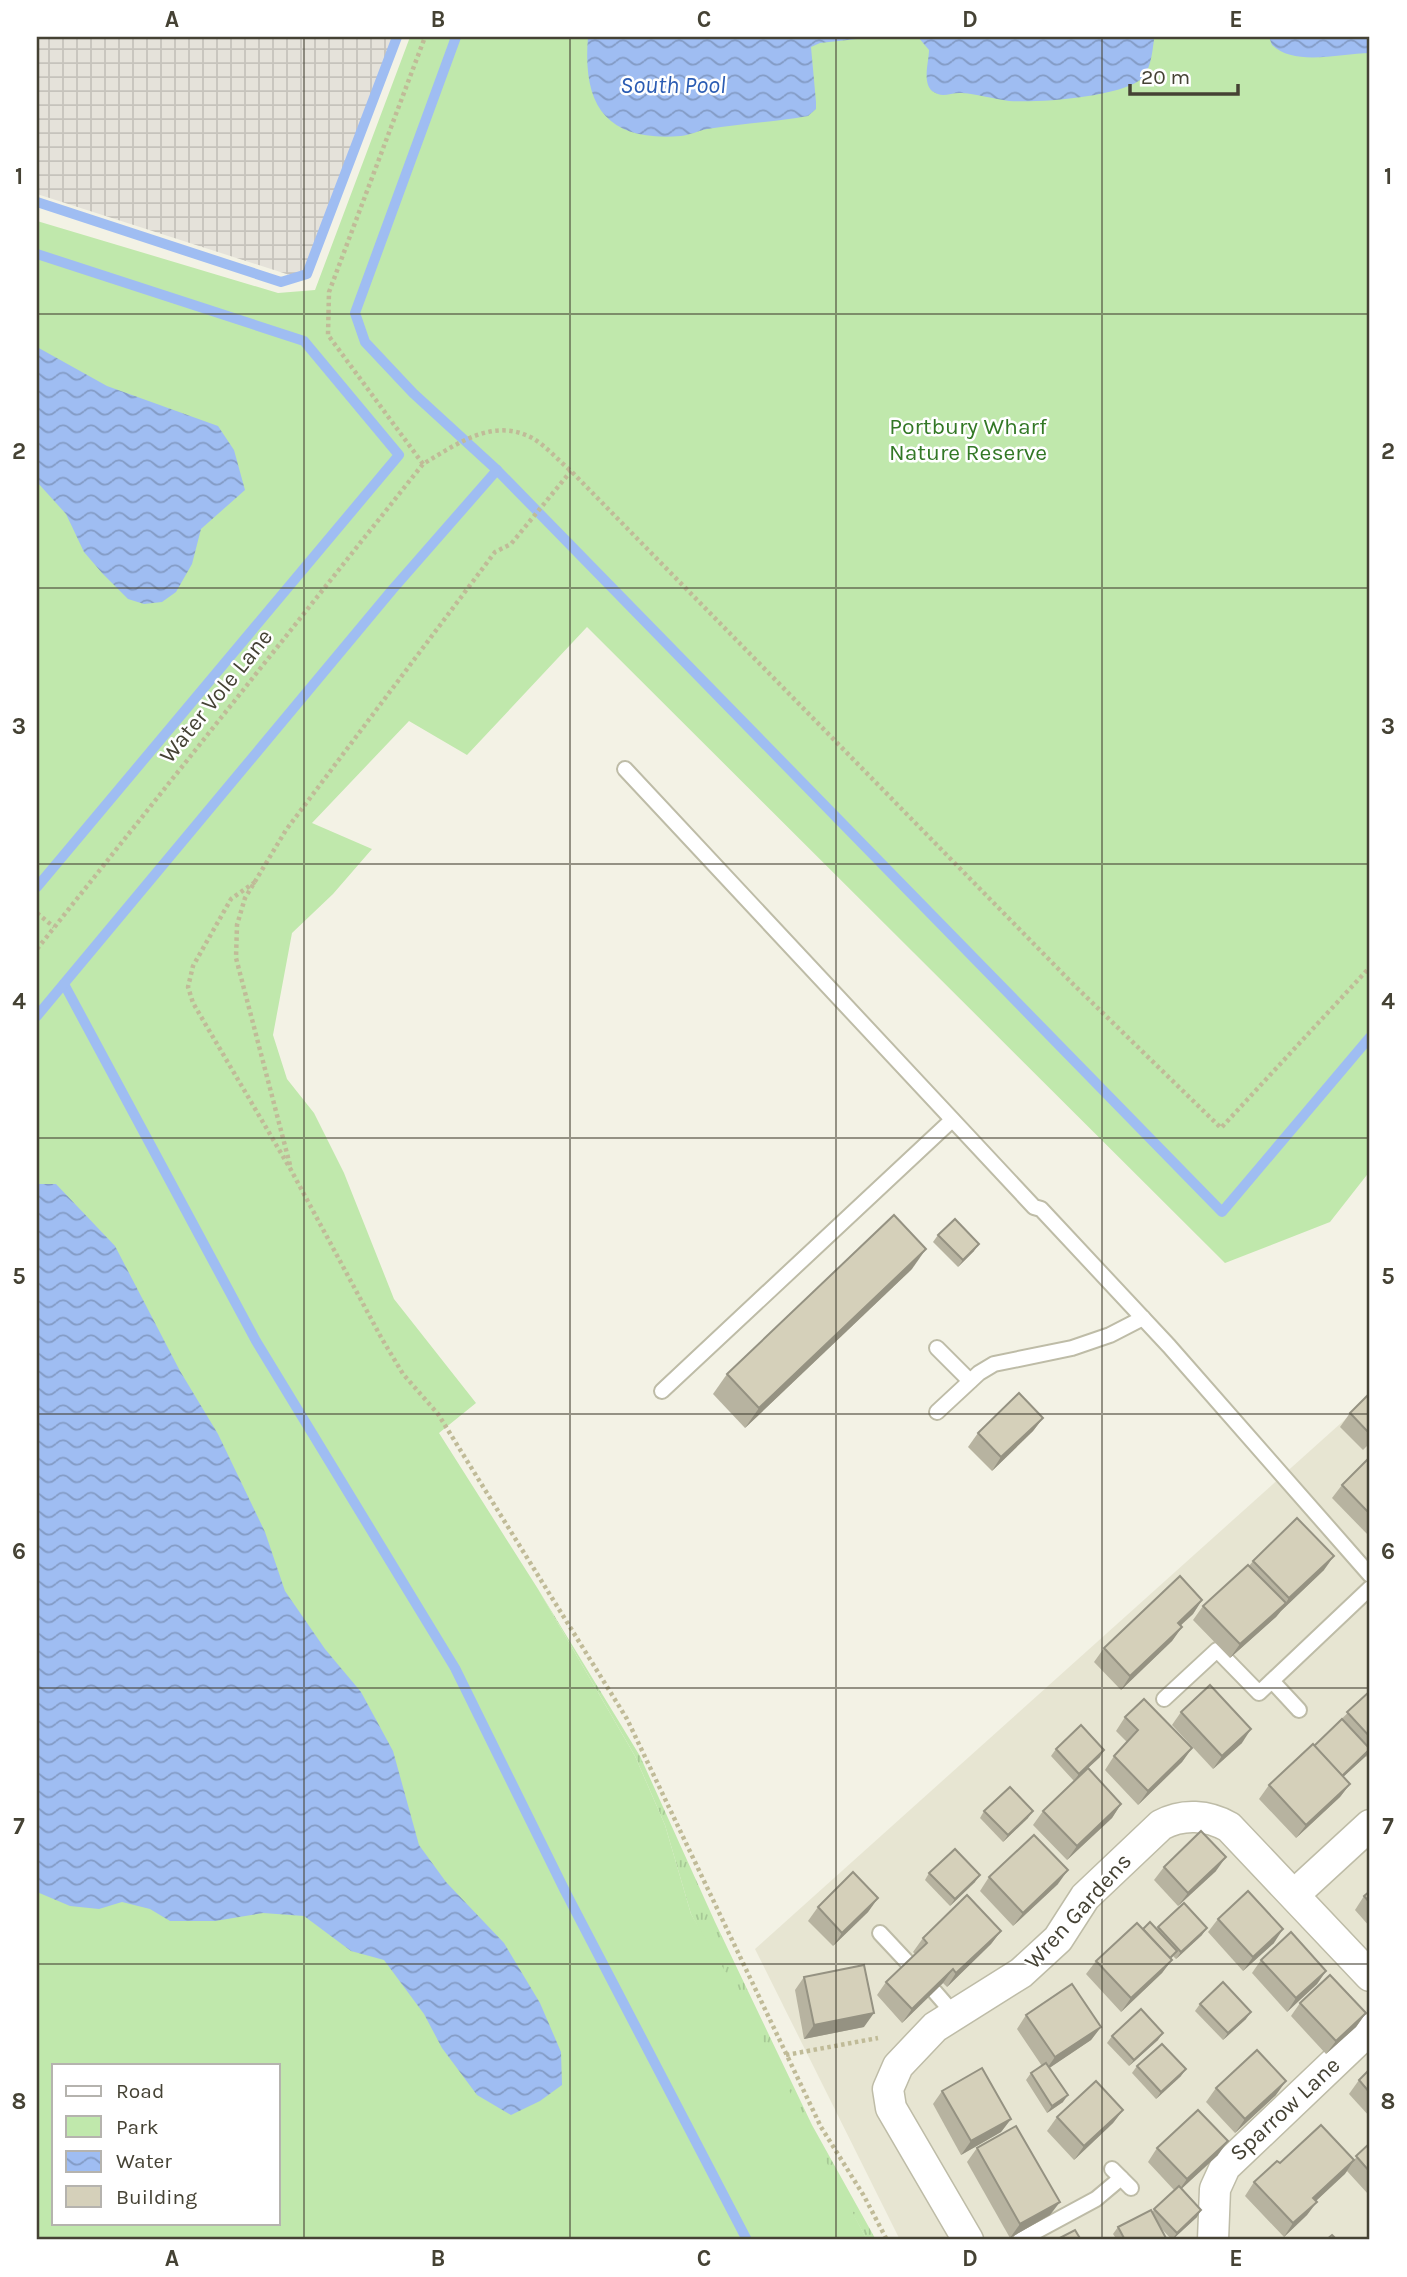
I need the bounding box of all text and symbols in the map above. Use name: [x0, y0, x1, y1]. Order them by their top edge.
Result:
text: A: [165, 6, 179, 33]
text: B: [431, 6, 445, 33]
text: C: [697, 6, 711, 33]
text: D: [962, 6, 978, 33]
text: E: [1229, 6, 1243, 33]
scale bar: [1130, 52, 1239, 96]
text: 20 m: [1141, 65, 1190, 89]
water label: South Pool: [620, 71, 726, 99]
text: 1: [15, 163, 23, 190]
text: 1: [1384, 163, 1392, 190]
park label: Portbury Wharf Nature Reserve: [889, 413, 1047, 466]
text: 2: [12, 438, 26, 465]
text: 2: [1381, 438, 1395, 465]
street label: Water Vole Lane: [154, 624, 278, 768]
text: 3: [12, 713, 26, 740]
text: 3: [1381, 713, 1395, 740]
text: 4: [12, 988, 26, 1015]
text: 4: [1381, 988, 1395, 1015]
text: 5: [12, 1263, 26, 1290]
text: 5: [1381, 1263, 1395, 1290]
text: 6: [12, 1538, 26, 1565]
text: 6: [1381, 1538, 1395, 1565]
text: 7: [13, 1813, 25, 1840]
text: 7: [1382, 1813, 1394, 1840]
street label: Wren Gardens: [1019, 1848, 1137, 1974]
street label: Sparrow Lane: [1224, 2051, 1346, 2167]
legend: [52, 2064, 280, 2224]
text: Road: [116, 2079, 164, 2103]
text: 8: [12, 2088, 26, 2115]
text: 8: [1381, 2088, 1395, 2115]
text: Park: [116, 2115, 159, 2139]
text: Water: [116, 2149, 172, 2173]
text: Building: [116, 2185, 197, 2209]
text: A: [165, 2245, 179, 2272]
text: B: [431, 2245, 445, 2272]
text: C: [697, 2245, 711, 2272]
text: D: [962, 2245, 978, 2272]
text: E: [1229, 2245, 1243, 2272]

